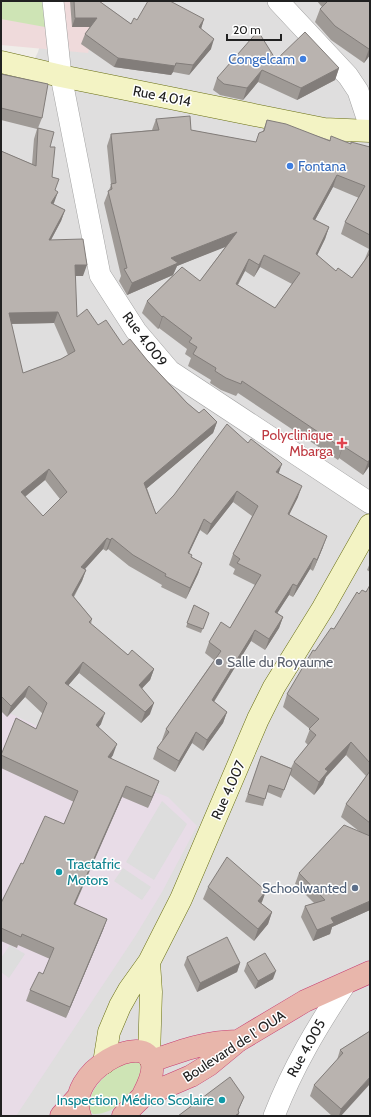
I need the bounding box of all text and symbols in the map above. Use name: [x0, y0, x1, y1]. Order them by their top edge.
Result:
scale bar: [227, 16, 281, 42]
text: 20 m: [233, 22, 261, 37]
place label: Congelcam: [228, 50, 295, 68]
marker: Congelcam: [298, 54, 308, 64]
street label: Rue 4.014: [131, 82, 193, 110]
place label: Fontana: [298, 157, 346, 175]
marker: Fontana: [285, 161, 295, 171]
street label: Rue 4.009: [119, 308, 171, 370]
place label: Polyclinique Mbarga: [262, 426, 333, 460]
marker: Polyclinique Mbarga: [336, 437, 348, 449]
place label: Salle du Royaume: [227, 653, 333, 671]
marker: Salle du Royaume: [214, 657, 224, 667]
street label: Rue 4.007: [207, 758, 249, 822]
place label: Tractafric Motors: [67, 855, 120, 889]
marker: Tractafric Motors: [54, 867, 64, 877]
place label: Schoolwanted: [262, 879, 347, 897]
marker: Schoolwanted: [350, 883, 360, 893]
street label: Boulevard de l' OUA: [179, 1006, 289, 1086]
street label: Rue 4.005: [283, 1016, 329, 1080]
place label: Inspection Médico Scolaire: [57, 1091, 214, 1109]
marker: Inspection Médico Scolaire: [217, 1095, 227, 1105]

